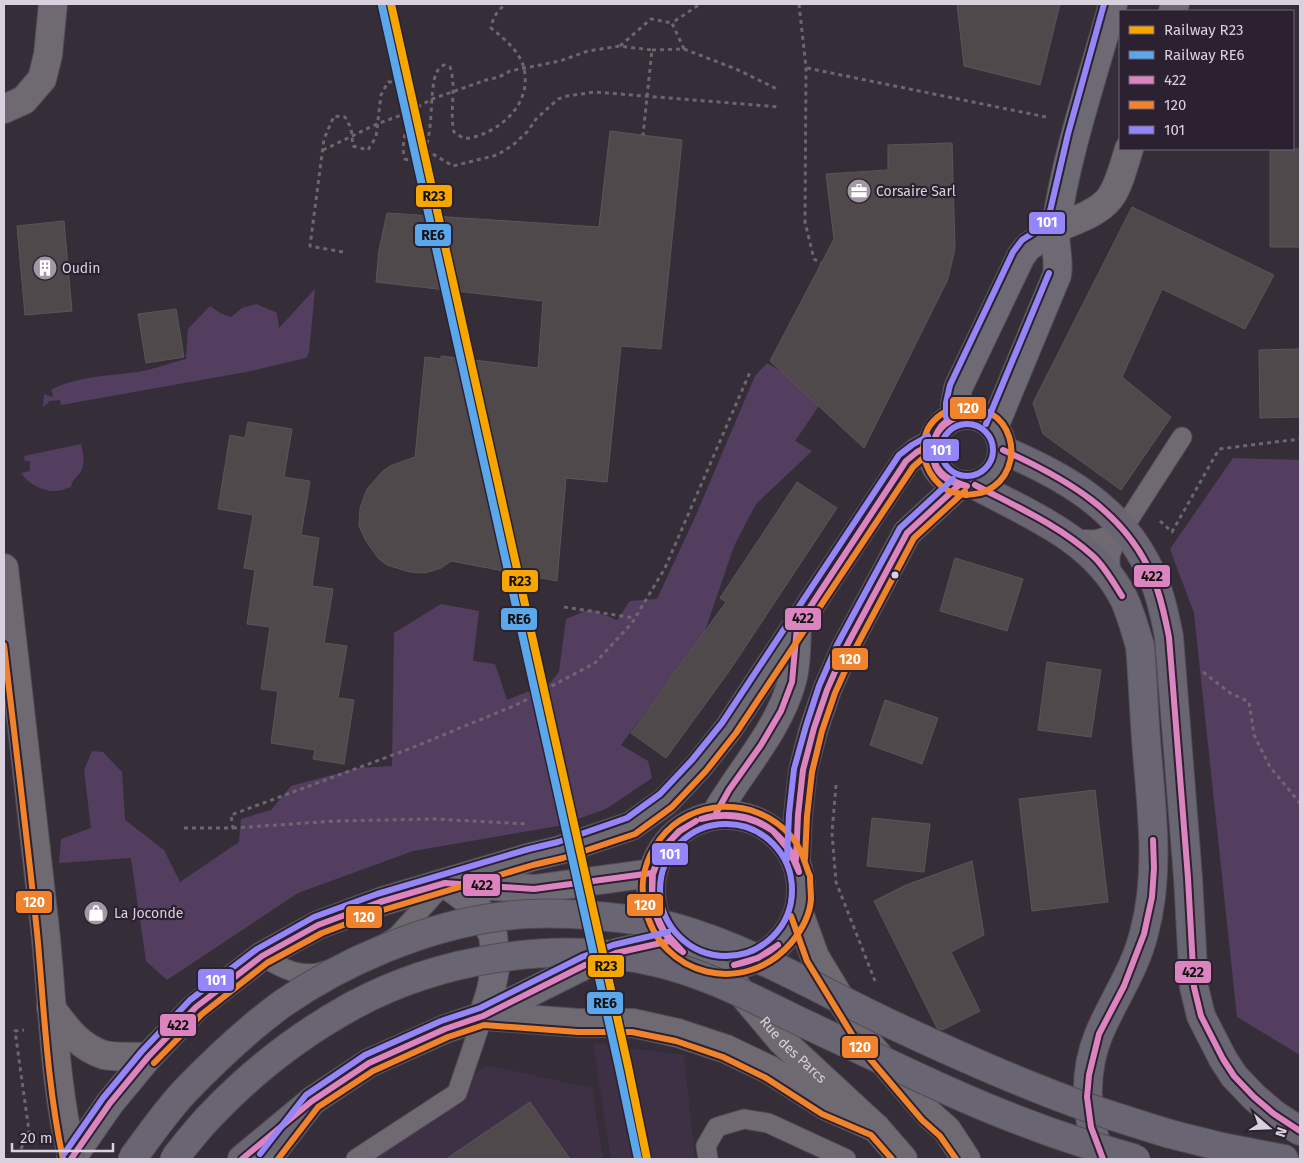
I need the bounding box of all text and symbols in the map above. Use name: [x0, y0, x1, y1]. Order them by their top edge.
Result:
legend: [1119, 10, 1294, 150]
text: Railway R23: [1164, 21, 1244, 39]
text: Railway RE6: [1164, 46, 1244, 64]
text: 422: [1164, 71, 1187, 89]
text: 120: [1164, 96, 1186, 114]
text: 101: [1164, 121, 1185, 139]
office icon: Corsaire Sarl: [846, 178, 872, 204]
place label: Corsaire Sarl: [876, 183, 956, 200]
line badge: R23: [415, 184, 453, 208]
text: R23: [422, 188, 446, 205]
line badge: 101: [1028, 211, 1066, 235]
text: 101: [1037, 214, 1057, 231]
line badge: RE6: [414, 223, 452, 247]
text: RE6: [421, 227, 445, 244]
building icon: Oudin: [32, 255, 58, 281]
place label: Oudin: [62, 260, 100, 277]
line badge: 120: [949, 396, 987, 420]
text: 120: [957, 400, 979, 417]
line badge: 101: [922, 438, 960, 462]
text: 101: [931, 442, 951, 459]
line badge: 422: [1133, 564, 1171, 588]
text: 422: [1141, 568, 1163, 585]
line badge: R23: [501, 569, 539, 593]
unlabelled marker: [890, 570, 900, 580]
text: R23: [508, 573, 532, 590]
line badge: RE6: [500, 607, 538, 631]
line badge: 422: [784, 607, 822, 631]
text: 422: [792, 610, 814, 627]
text: RE6: [507, 611, 531, 628]
line badge: 120: [831, 647, 869, 671]
text: 120: [839, 651, 861, 668]
line badge: 101: [651, 842, 689, 866]
text: 101: [660, 846, 680, 863]
line badge: 422: [462, 873, 501, 897]
text: 422: [471, 877, 493, 894]
line badge: 120: [15, 890, 53, 914]
line badge: 120: [626, 893, 664, 917]
text: 120: [23, 894, 45, 911]
text: 120: [634, 897, 656, 914]
shop icon: La Joconde: [83, 900, 109, 926]
place label: La Joconde: [114, 905, 183, 922]
line badge: 120: [345, 905, 383, 929]
text: 120: [353, 909, 375, 926]
line badge: R23: [587, 954, 625, 978]
text: R23: [594, 958, 618, 975]
line badge: 422: [1174, 960, 1212, 984]
text: 422: [1182, 964, 1204, 981]
line badge: 101: [197, 968, 235, 992]
text: 101: [206, 972, 226, 989]
line badge: RE6: [586, 991, 624, 1015]
text: RE6: [593, 995, 617, 1012]
line badge: 422: [159, 1013, 197, 1037]
street label: Rue des Parcs: [756, 1013, 830, 1087]
text: 422: [167, 1017, 189, 1034]
line badge: 120: [841, 1035, 879, 1059]
text: 120: [849, 1039, 871, 1056]
north arrow: [1244, 1103, 1294, 1153]
scale bar: [12, 1120, 114, 1152]
text: N: [1271, 1125, 1290, 1139]
text: 20 m: [20, 1129, 53, 1147]

